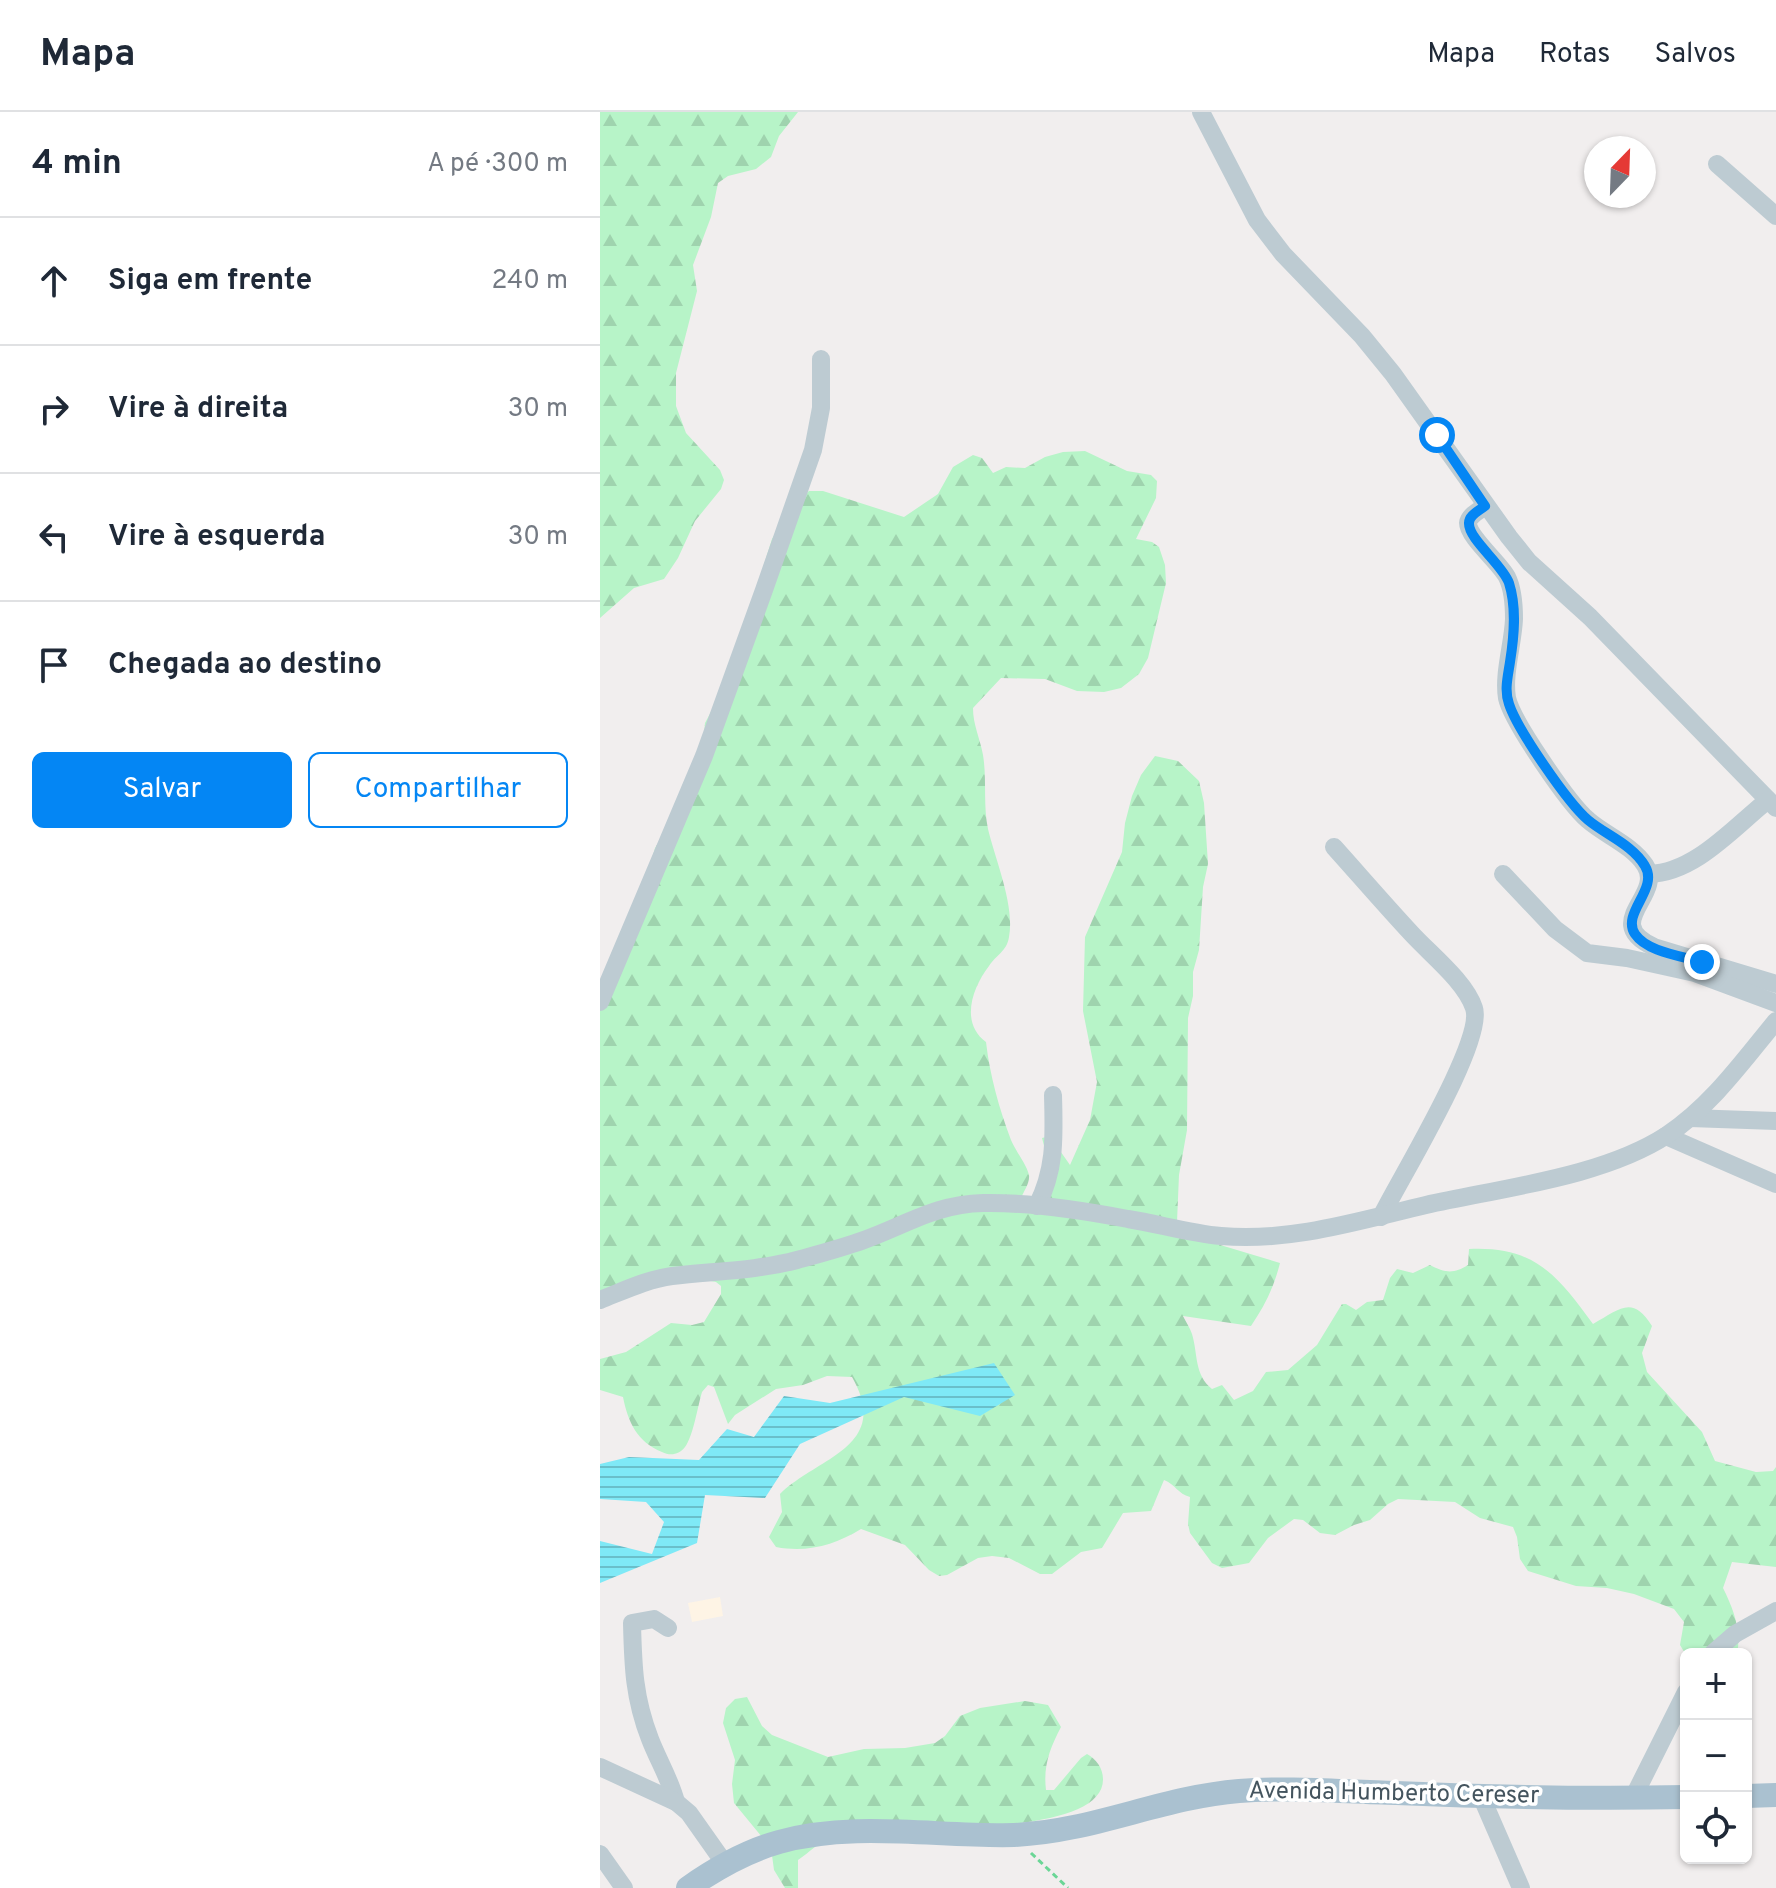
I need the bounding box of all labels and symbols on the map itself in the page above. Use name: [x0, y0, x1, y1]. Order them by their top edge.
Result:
north arrow: [1584, 136, 1656, 208]
route start: [1419, 417, 1455, 453]
route end: [1684, 944, 1720, 980]
street label: Avenida Humberto Cereser: [1248, 1776, 1540, 1812]

